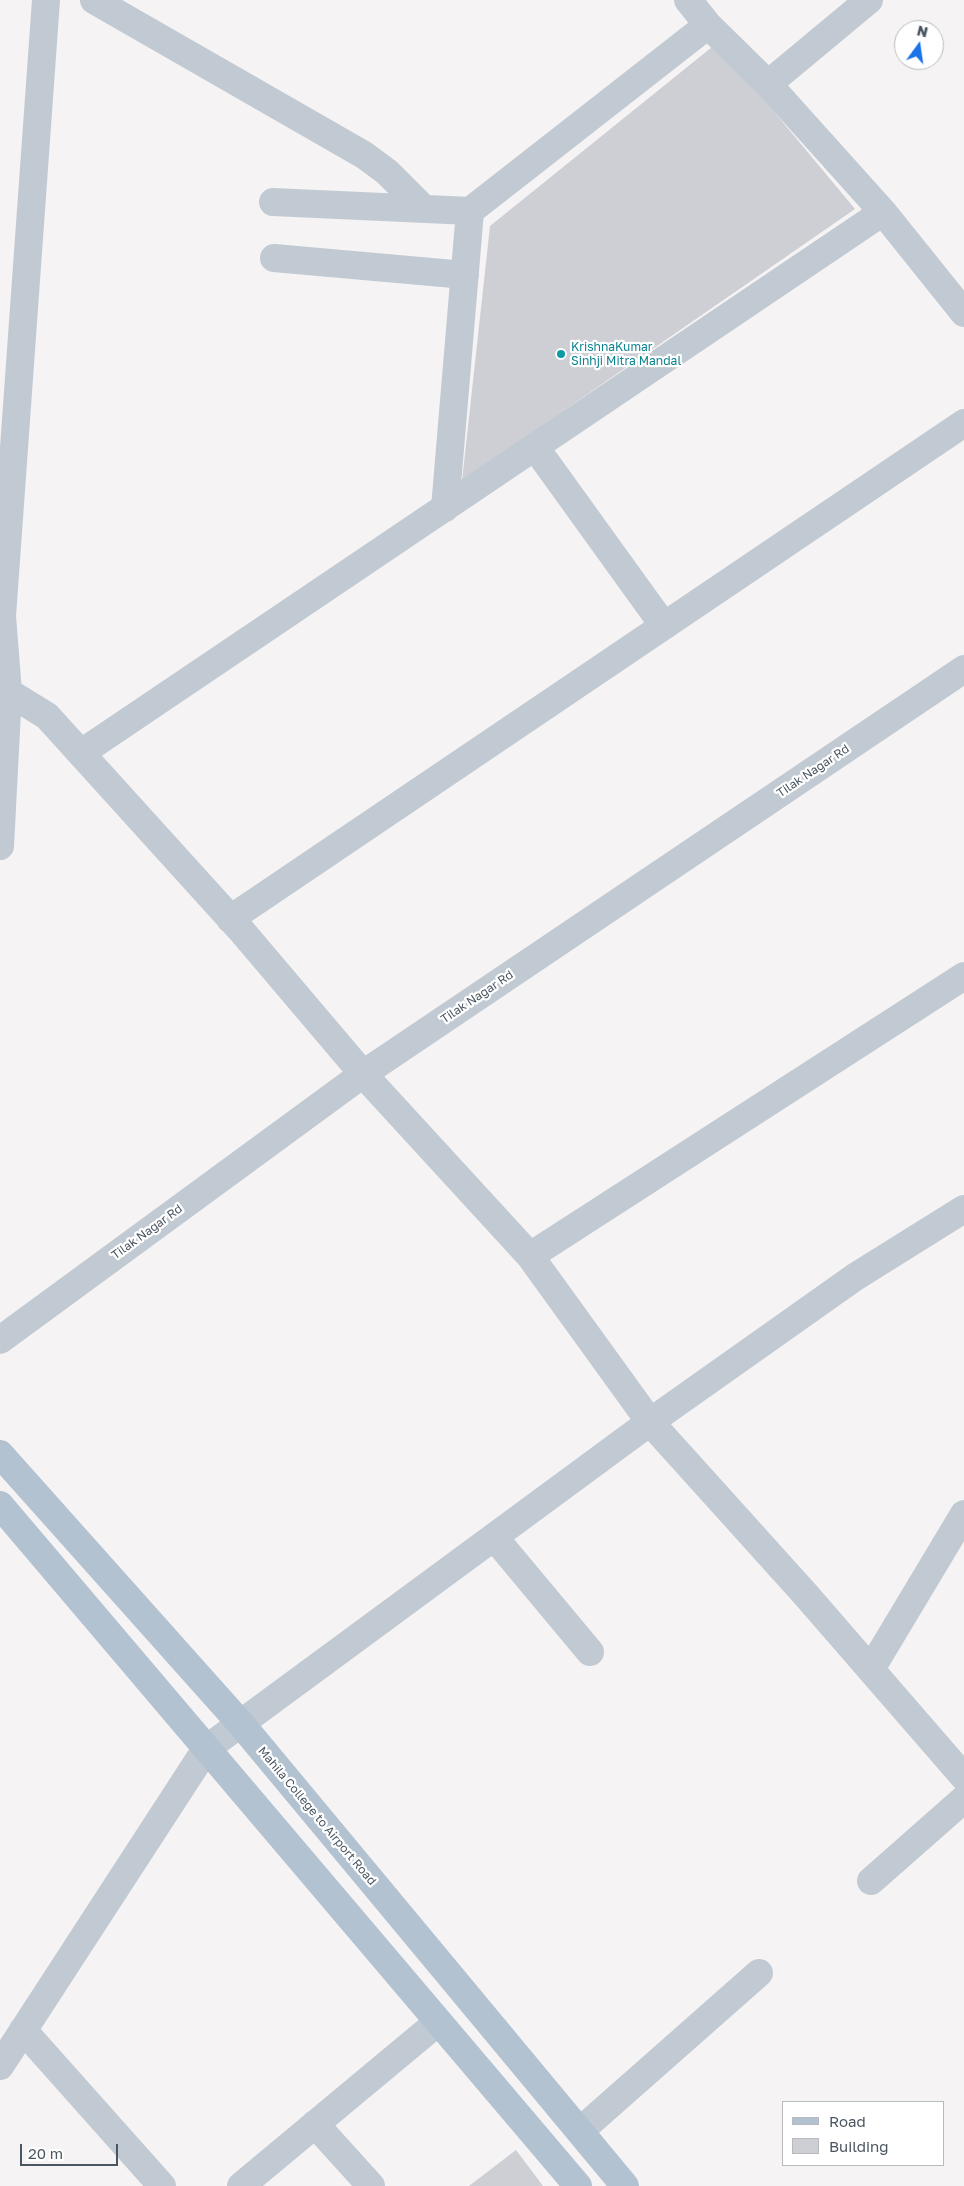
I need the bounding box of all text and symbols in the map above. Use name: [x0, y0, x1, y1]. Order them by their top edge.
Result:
north arrow: [894, 20, 944, 70]
text: N: [915, 21, 930, 40]
place label: KrishnaKumar Sinhji Mitra Mandal: [571, 340, 681, 368]
marker: KrishnaKumar Sinhji Mitra Mandal: [555, 348, 567, 360]
street label: Tilak Nagar Rd: [774, 741, 852, 801]
street label: Tilak Nagar Rd: [438, 967, 516, 1027]
street label: Tilak Nagar Rd: [109, 1201, 185, 1263]
street label: Mahila College to Airport Road: [255, 1744, 379, 1888]
legend: [782, 2101, 944, 2166]
text: Road: [829, 2112, 866, 2130]
scale bar: [22, 2134, 120, 2166]
text: Building: [829, 2137, 889, 2155]
text: 20 m: [28, 2144, 63, 2162]

